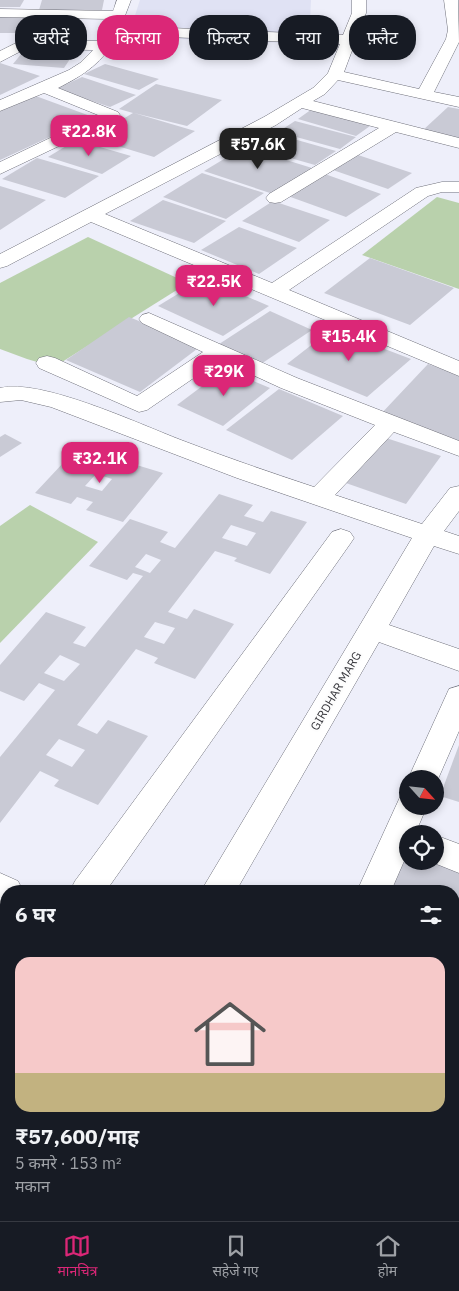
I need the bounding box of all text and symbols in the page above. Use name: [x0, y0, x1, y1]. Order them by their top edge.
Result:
chip: खरीदें: [15, 15, 87, 60]
chip: किराया: [97, 15, 179, 60]
chip: फ़िल्टर: [189, 15, 268, 60]
chip: नया: [278, 15, 339, 60]
chip: फ़्लैट: [349, 15, 416, 60]
pin: ₹22.8K: [48, 114, 130, 157]
text: ₹22.8K: [62, 121, 116, 141]
pin: ₹57.6K: [217, 128, 299, 170]
text: ₹57.6K: [231, 134, 285, 154]
pin: ₹22.5K: [173, 264, 255, 307]
text: ₹22.5K: [187, 271, 241, 291]
pin: ₹15.4K: [308, 320, 390, 362]
text: ₹15.4K: [322, 326, 376, 346]
pin: ₹29K: [194, 354, 254, 397]
text: ₹29K: [204, 361, 244, 381]
pin: ₹32.1K: [59, 442, 141, 484]
text: ₹32.1K: [73, 448, 127, 468]
street label: GIRDHAR MARG: [307, 649, 364, 733]
north arrow: [399, 770, 444, 815]
map controls: [399, 770, 444, 870]
button: locate: [399, 825, 444, 870]
text: 6 घर: [15, 900, 55, 928]
icon: filters: [417, 901, 445, 929]
icon: home: [185, 989, 275, 1079]
text: ₹57,600/माह: [15, 1122, 139, 1150]
text: 5 कमरे · 153 m²: [15, 1153, 122, 1173]
text: मकान: [15, 1176, 50, 1196]
tab: मानचित्र: [57, 1232, 97, 1282]
tab: सहेजे गए: [212, 1232, 259, 1282]
tab: होम: [374, 1232, 402, 1282]

